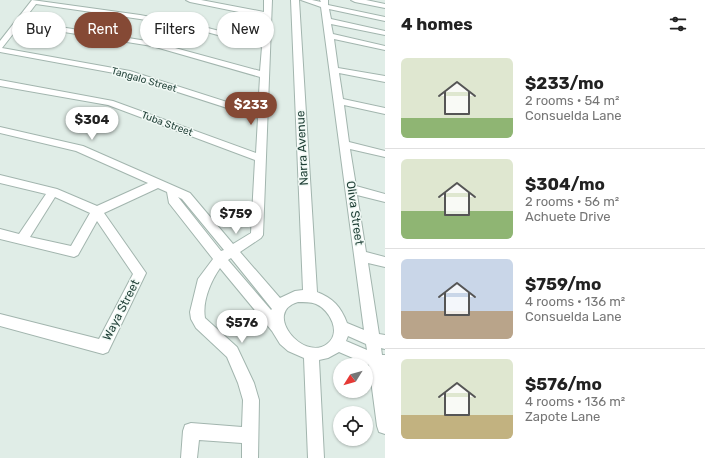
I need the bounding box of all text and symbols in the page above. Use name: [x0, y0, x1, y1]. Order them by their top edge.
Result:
chip: Buy: [12, 12, 66, 48]
chip: Rent: [74, 12, 132, 48]
chip: Filters: [140, 12, 209, 48]
chip: New: [217, 12, 274, 48]
icon: filters: [667, 13, 689, 35]
text: 4 homes: [401, 14, 473, 34]
street label: Tangalo Street: [110, 65, 178, 95]
text: $233/mo: [525, 73, 604, 93]
icon: home: [433, 74, 481, 122]
pin: $233: [227, 92, 275, 126]
text: 2 rooms · 54 m²: [525, 93, 619, 108]
text: $233: [234, 97, 268, 112]
pin: $304: [68, 107, 116, 141]
text: Consuelda Lane: [525, 108, 622, 123]
street label: Tuba Street: [140, 109, 194, 139]
street label: Narra Avenue: [293, 110, 311, 186]
text: $304: [75, 112, 109, 127]
text: $304/mo: [525, 174, 605, 194]
icon: home: [433, 175, 481, 223]
street label: Oliva Street: [344, 180, 366, 246]
text: 2 rooms · 56 m²: [525, 194, 619, 209]
pin: $759: [212, 201, 260, 235]
text: $759: [220, 206, 252, 221]
text: Achuete Drive: [525, 209, 611, 224]
text: $759/mo: [525, 274, 601, 294]
icon: home: [433, 275, 481, 323]
street label: Waya Street: [100, 277, 142, 343]
text: 4 rooms · 136 m²: [525, 294, 625, 309]
text: Consuelda Lane: [525, 309, 622, 324]
pin: $576: [218, 310, 266, 344]
text: $576: [226, 315, 258, 330]
north arrow: [333, 358, 373, 398]
map controls: [333, 358, 373, 446]
text: $576/mo: [525, 374, 602, 394]
icon: home: [433, 375, 481, 423]
text: 4 rooms · 136 m²: [525, 394, 625, 409]
button: locate: [333, 406, 373, 446]
text: Zapote Lane: [525, 409, 600, 424]

